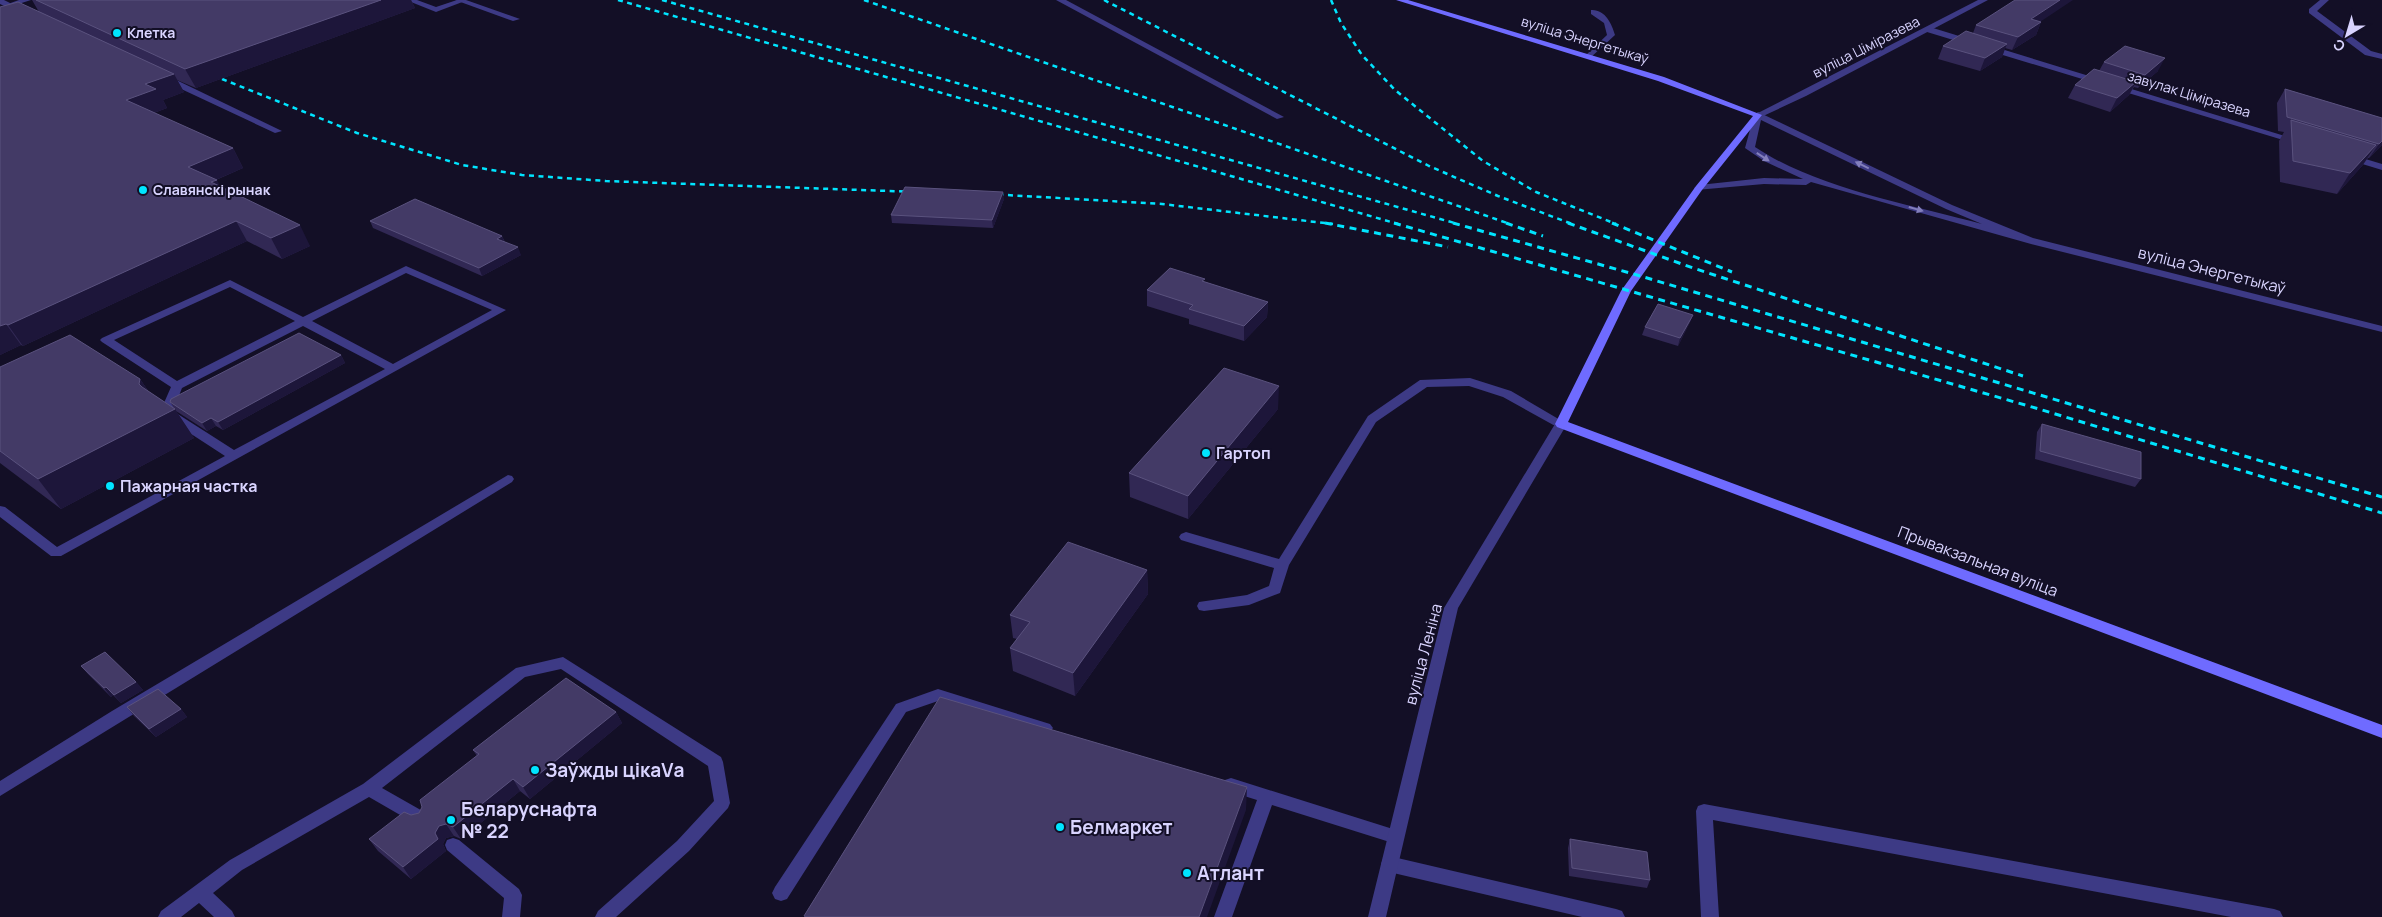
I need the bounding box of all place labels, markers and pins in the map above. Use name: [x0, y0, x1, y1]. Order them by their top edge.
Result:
place label: Клетка: [127, 23, 175, 42]
marker: Клетка: [111, 27, 123, 39]
place label: Славянскі рынак: [153, 180, 271, 199]
marker: Славянскі рынак: [137, 184, 149, 196]
place label: Гартоп: [1216, 442, 1271, 464]
marker: Гартоп: [1200, 447, 1212, 459]
place label: Пажарная частка: [120, 475, 257, 497]
marker: Пажарная частка: [104, 480, 116, 492]
place label: Заўжды цікаVа: [545, 757, 684, 783]
marker: Заўжды цікаVа: [529, 764, 541, 776]
place label: Беларуснафта № 22: [461, 796, 597, 844]
marker: Беларуснафта № 22: [445, 814, 457, 826]
place label: Белмаркет: [1070, 814, 1173, 840]
marker: Белмаркет: [1054, 821, 1066, 833]
place label: Атлант: [1197, 860, 1264, 886]
marker: Атлант: [1181, 867, 1193, 879]

